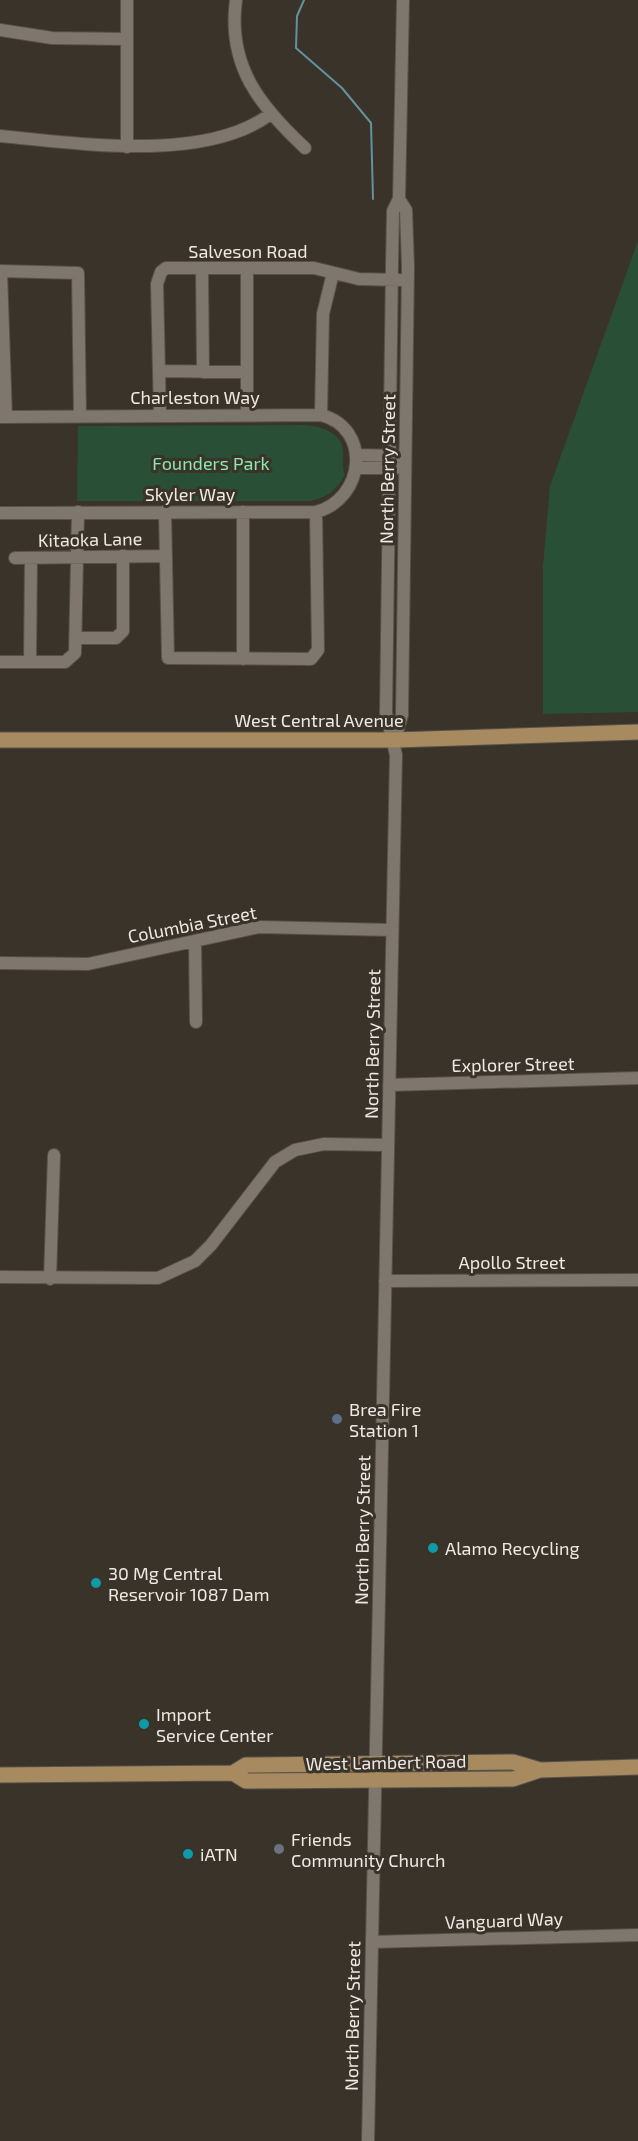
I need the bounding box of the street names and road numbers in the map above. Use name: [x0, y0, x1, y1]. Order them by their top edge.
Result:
street label: Salveson Road: [188, 240, 308, 262]
street label: Charleston Way: [130, 386, 260, 408]
street label: North Berry Street: [375, 394, 399, 544]
street label: Skyler Way: [145, 483, 236, 505]
street label: Kitaoka Lane: [38, 527, 142, 551]
street label: West Central Avenue: [234, 709, 404, 731]
street label: Columbia Street: [126, 901, 258, 947]
street label: North Berry Street: [360, 969, 384, 1119]
street label: Explorer Street: [451, 1052, 575, 1076]
street label: Apollo Street: [459, 1251, 566, 1273]
street label: North Berry Street: [350, 1455, 374, 1605]
street label: West Lambert Road: [305, 1750, 467, 1774]
street label: Vanguard Way: [444, 1907, 564, 1933]
street label: North Berry Street: [340, 1941, 364, 2091]

